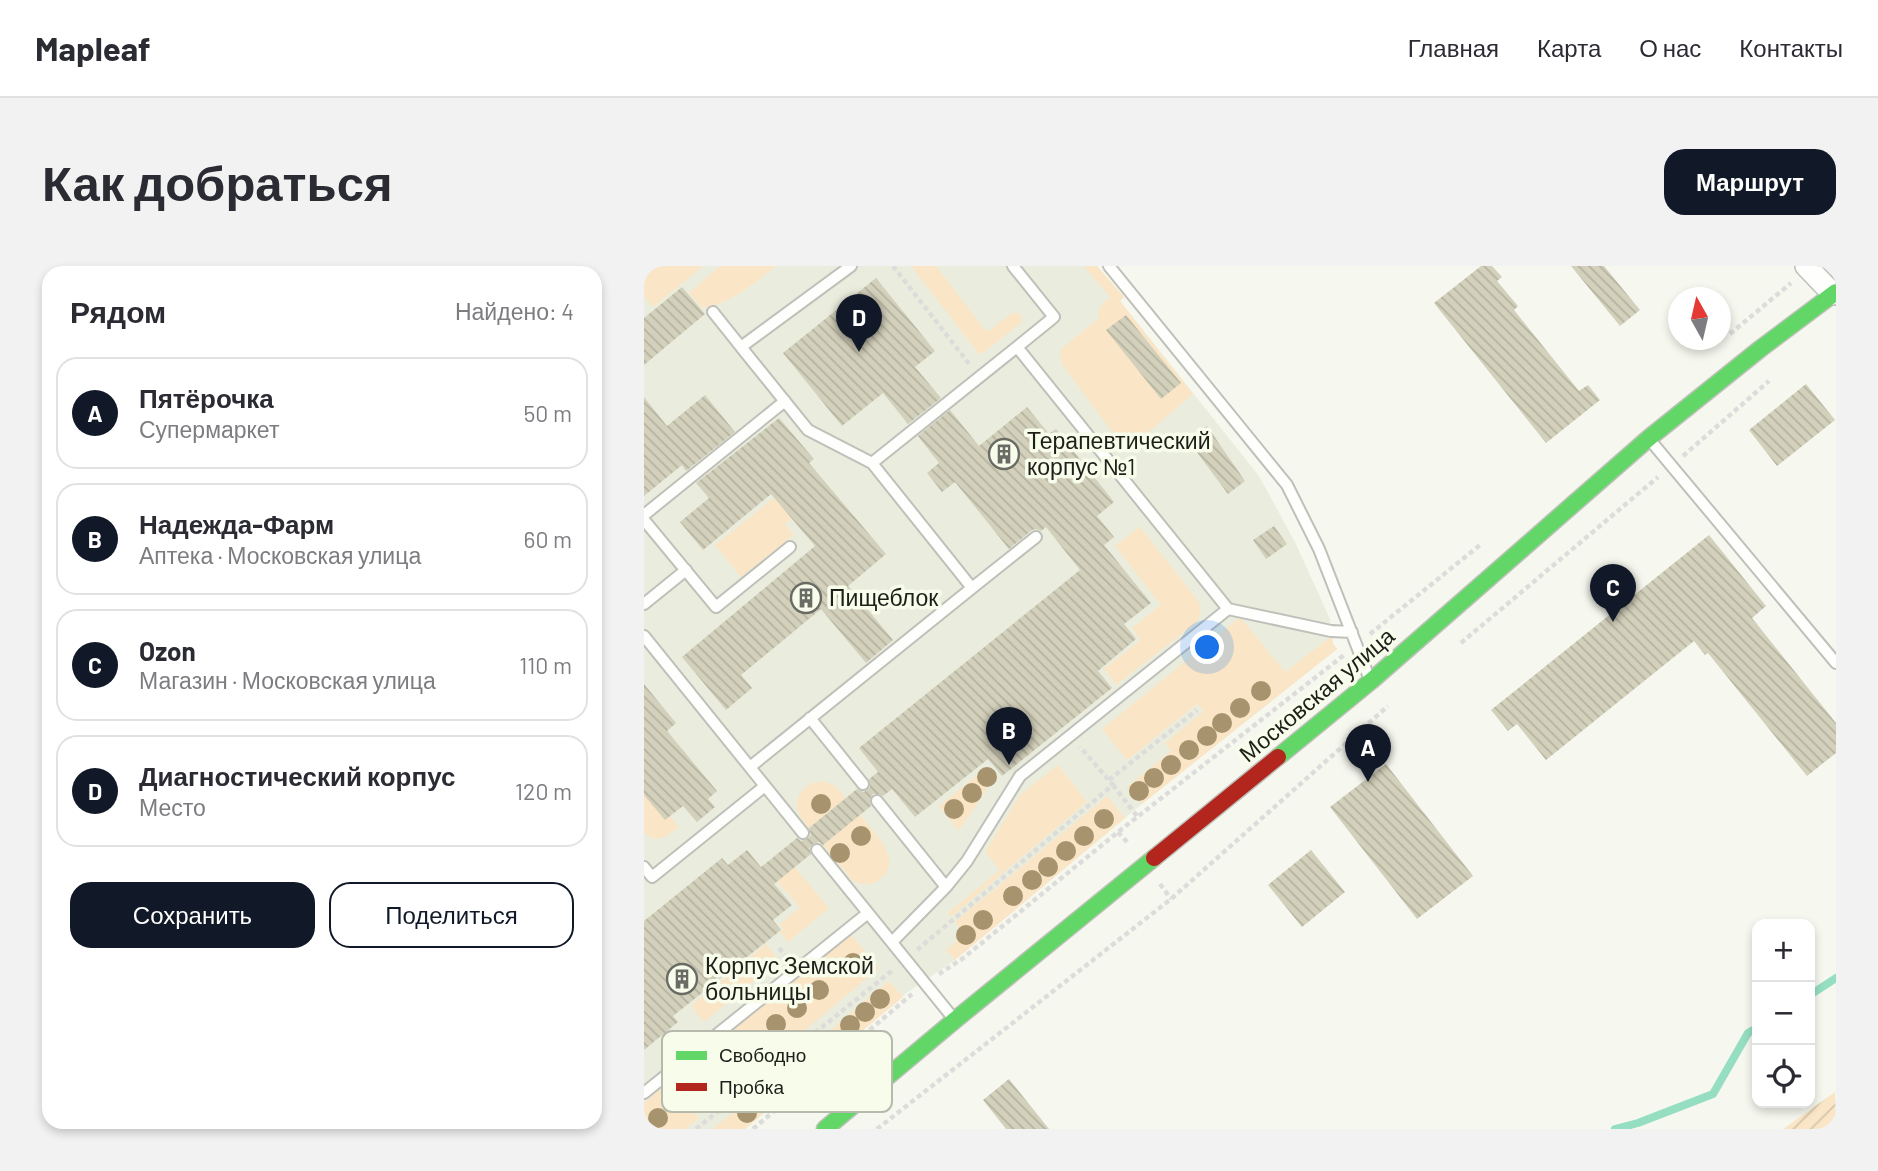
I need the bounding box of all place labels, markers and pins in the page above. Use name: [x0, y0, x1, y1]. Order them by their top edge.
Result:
pin: D: [836, 294, 882, 352]
place label: Терапевтический корпус №1: [1027, 426, 1211, 480]
building icon: Терапевтический корпус №1: [987, 437, 1021, 471]
pin: C: [1590, 564, 1636, 622]
building icon: Пищеблок: [789, 581, 823, 615]
place label: Пищеблок: [829, 583, 939, 611]
pin: B: [986, 707, 1032, 765]
pin: A: [1345, 724, 1391, 782]
place label: Корпус Земской больницы: [705, 951, 874, 1005]
building icon: Корпус Земской больницы: [665, 962, 699, 996]

